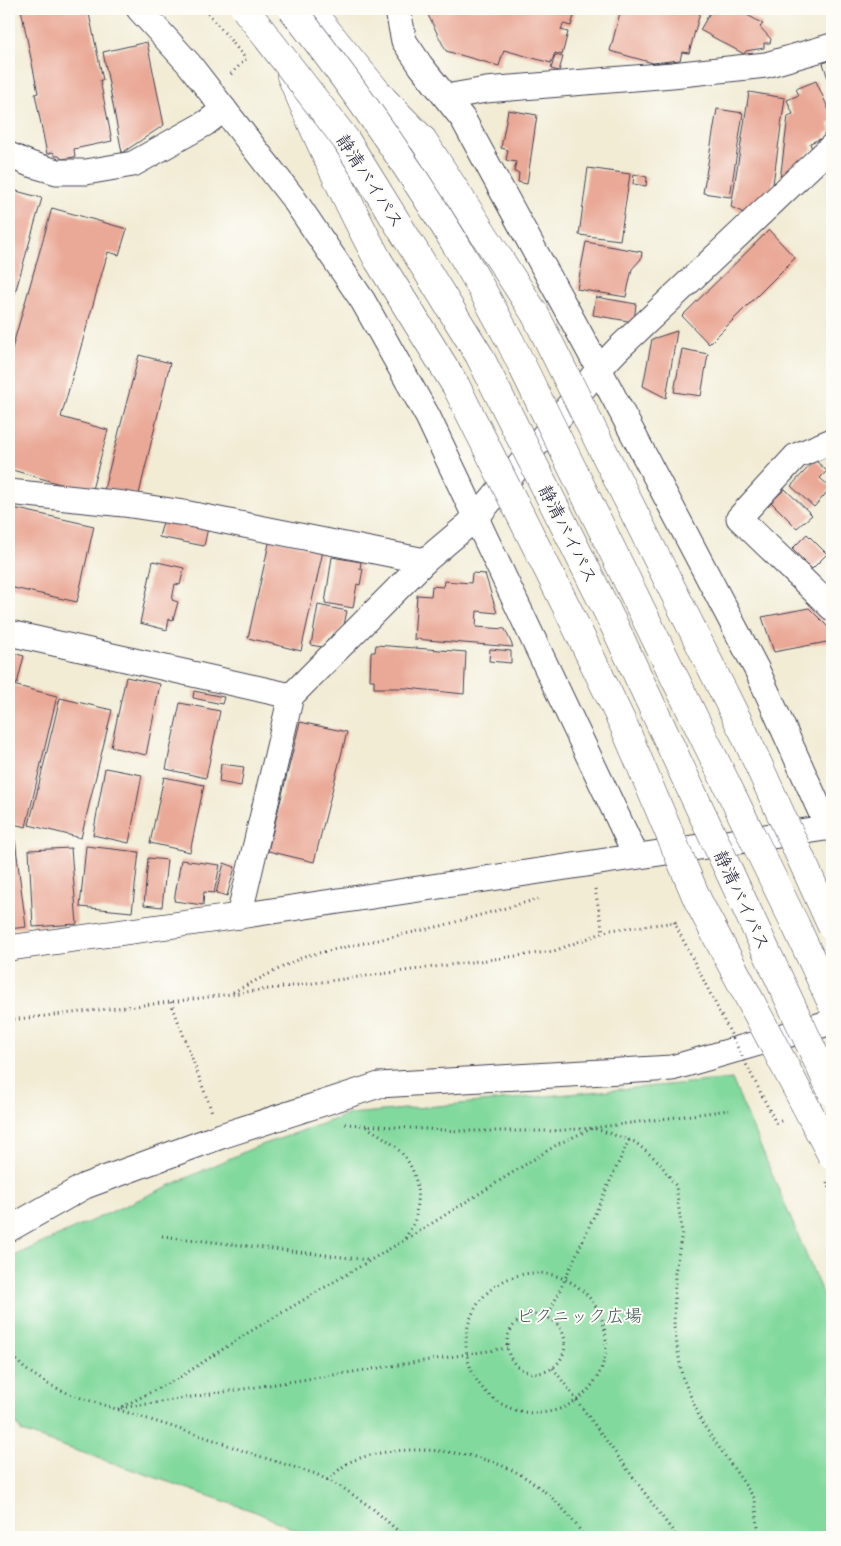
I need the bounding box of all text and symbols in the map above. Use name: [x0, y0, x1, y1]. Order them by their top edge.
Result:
street label: 静清バイパス: [331, 130, 409, 232]
street label: 静清バイパス: [534, 481, 602, 587]
street label: 静清バイパス: [709, 847, 775, 953]
park label: ピクニック広場: [516, 1305, 642, 1327]

